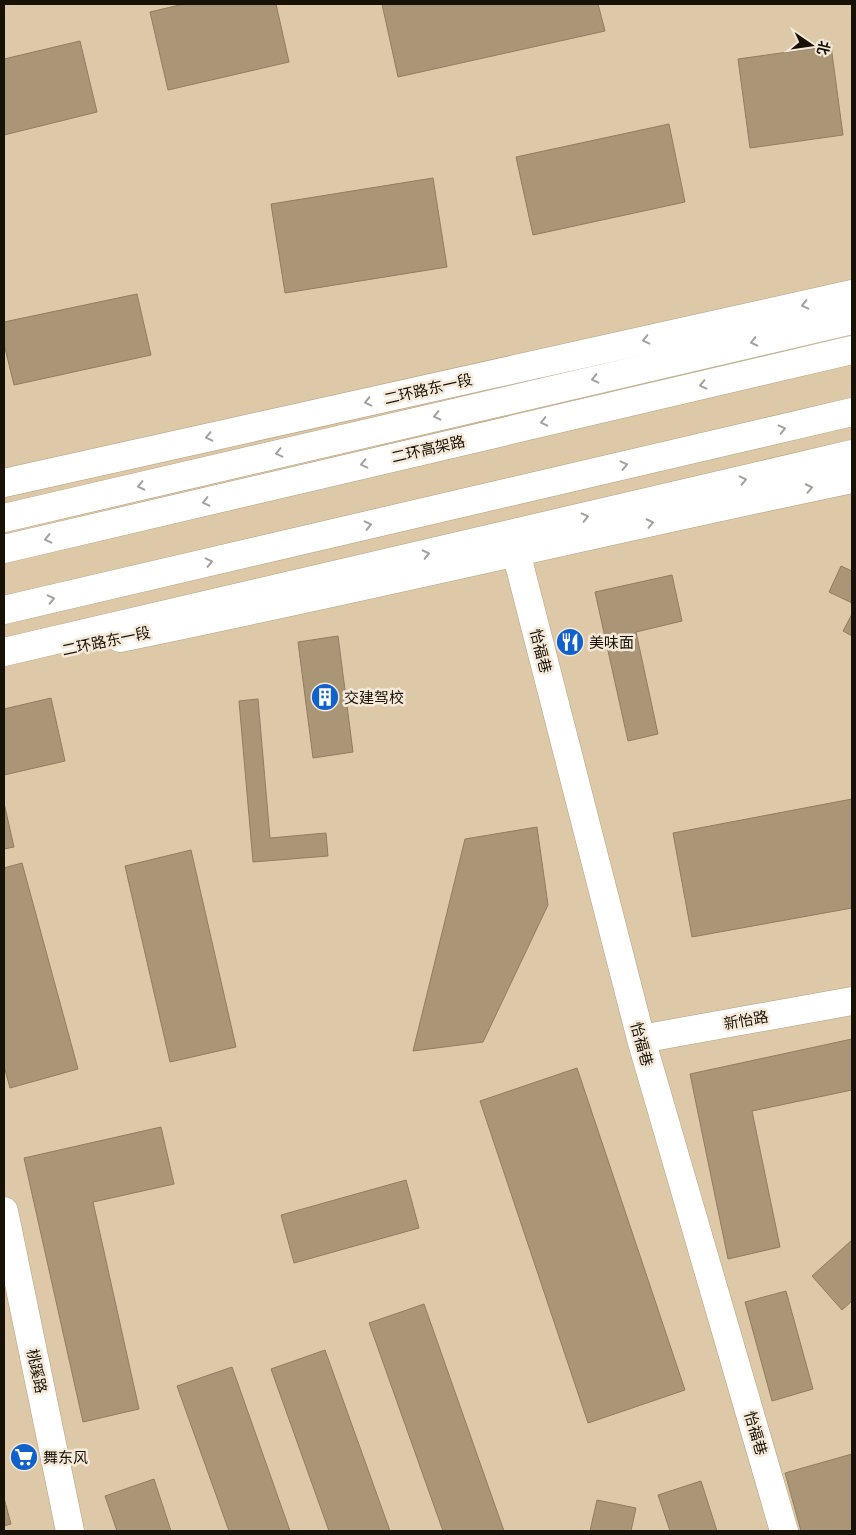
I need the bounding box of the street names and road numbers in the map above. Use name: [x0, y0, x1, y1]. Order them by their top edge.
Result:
street label: 二环路东一段: [382, 369, 474, 409]
street label: 二环高架路: [389, 430, 467, 468]
street label: 二环路东一段: [60, 621, 152, 661]
street label: 怡福巷: [525, 627, 557, 675]
street label: 新怡路: [722, 1006, 770, 1034]
street label: 怡福巷: [626, 1020, 658, 1068]
street label: 桃蹊路: [22, 1347, 52, 1395]
street label: 怡福巷: [740, 1408, 772, 1458]

